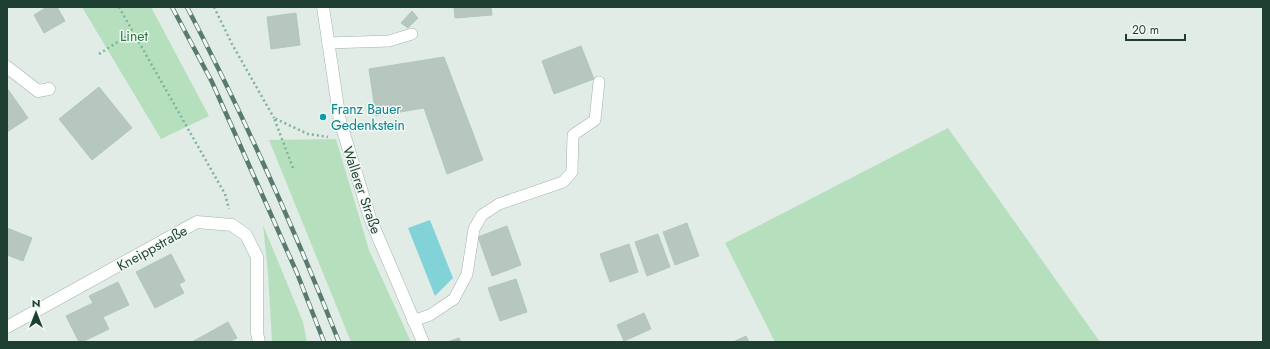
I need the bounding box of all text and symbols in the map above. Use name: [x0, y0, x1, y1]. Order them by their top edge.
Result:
scale bar: [1126, 16, 1185, 42]
text: 20 m: [1132, 21, 1159, 39]
park label: Linet: [120, 26, 149, 46]
place label: Franz Bauer Gedenkstein: [331, 99, 405, 135]
marker: Franz Bauer Gedenkstein: [318, 112, 328, 122]
street label: Wallerer Straße: [338, 144, 386, 236]
street label: Kneippstraße: [113, 220, 191, 276]
north arrow: [16, 293, 56, 333]
text: N: [32, 295, 40, 311]

